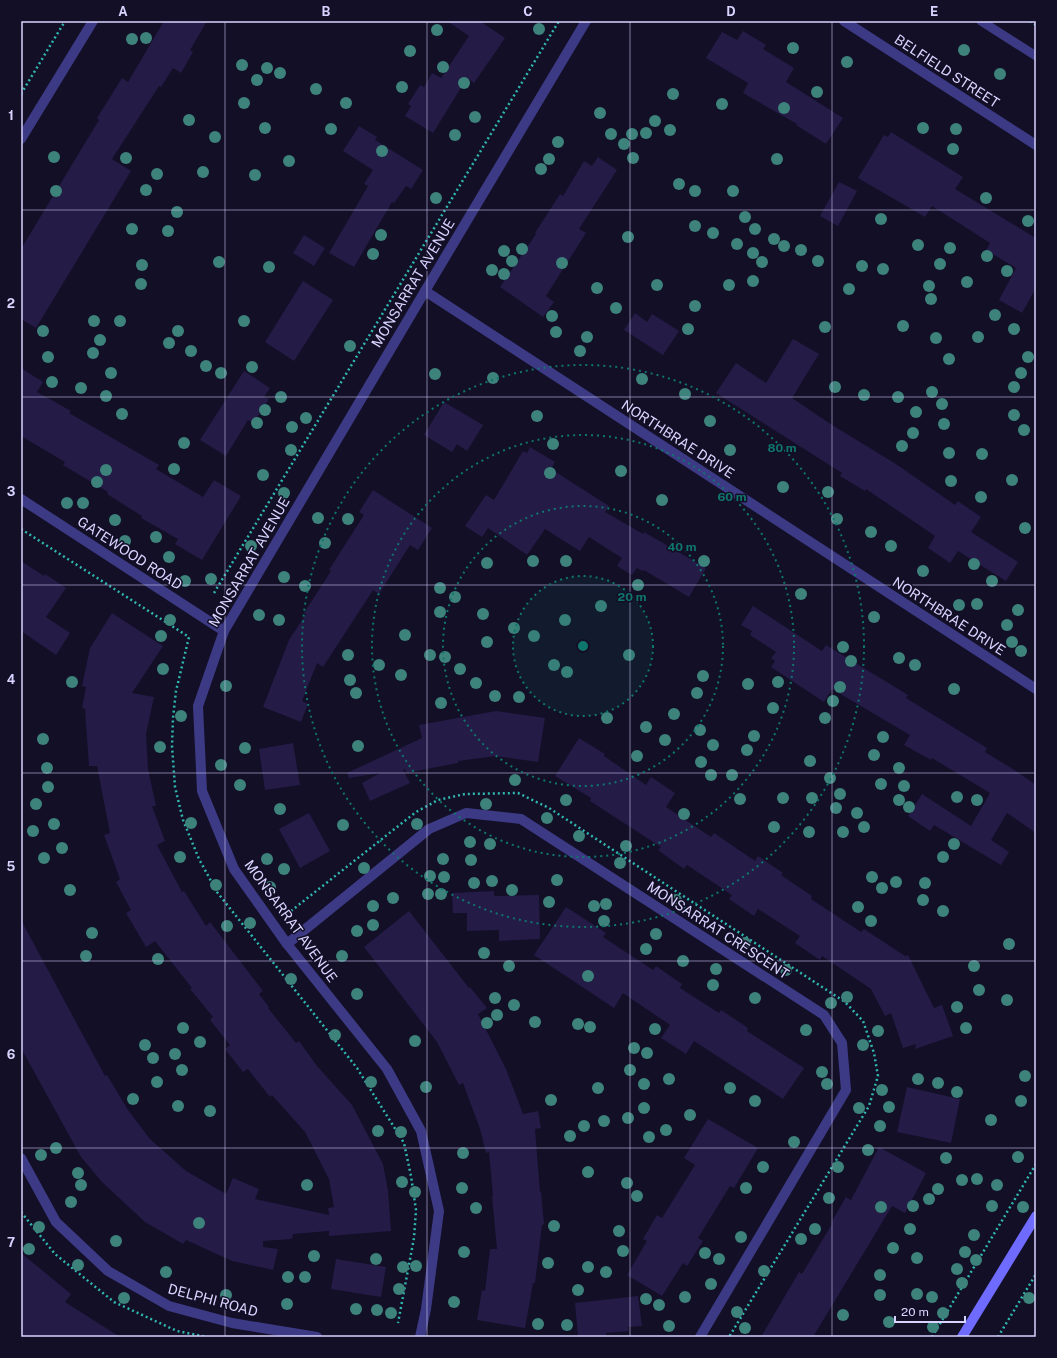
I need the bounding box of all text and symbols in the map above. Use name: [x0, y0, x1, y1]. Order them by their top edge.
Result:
text: A: [118, 4, 128, 19]
text: B: [322, 4, 331, 19]
text: C: [523, 4, 533, 19]
text: D: [726, 4, 736, 19]
text: E: [930, 4, 938, 19]
street label: BELFIELD STREET: [892, 31, 1002, 111]
text: 1: [8, 108, 14, 123]
street label: MONSARRAT AVENUE: [368, 216, 458, 350]
text: 2: [7, 296, 15, 311]
street label: NORTHBRAE DRIVE: [619, 396, 737, 482]
text: 80 m: [767, 441, 797, 455]
text: 3: [7, 484, 16, 499]
text: 60 m: [717, 490, 747, 504]
street label: MONSARRAT AVENUE: [205, 494, 293, 630]
street label: GATEWOOD ROAD: [75, 513, 185, 593]
text: 40 m: [667, 540, 697, 554]
street label: NORTHBRAE DRIVE: [890, 573, 1008, 659]
text: 20 m: [618, 590, 647, 604]
centre of rings: [576, 639, 590, 653]
text: 4: [7, 672, 16, 687]
street label: MONSARRAT AVENUE: [241, 857, 341, 985]
text: 5: [7, 859, 16, 874]
street label: MONSARRAT CRESCENT: [644, 878, 792, 982]
text: 6: [7, 1047, 16, 1062]
text: 7: [7, 1235, 15, 1250]
street label: DELPHI ROAD: [166, 1280, 260, 1320]
scale bar: [895, 1298, 965, 1324]
text: 20 m: [901, 1305, 929, 1319]

